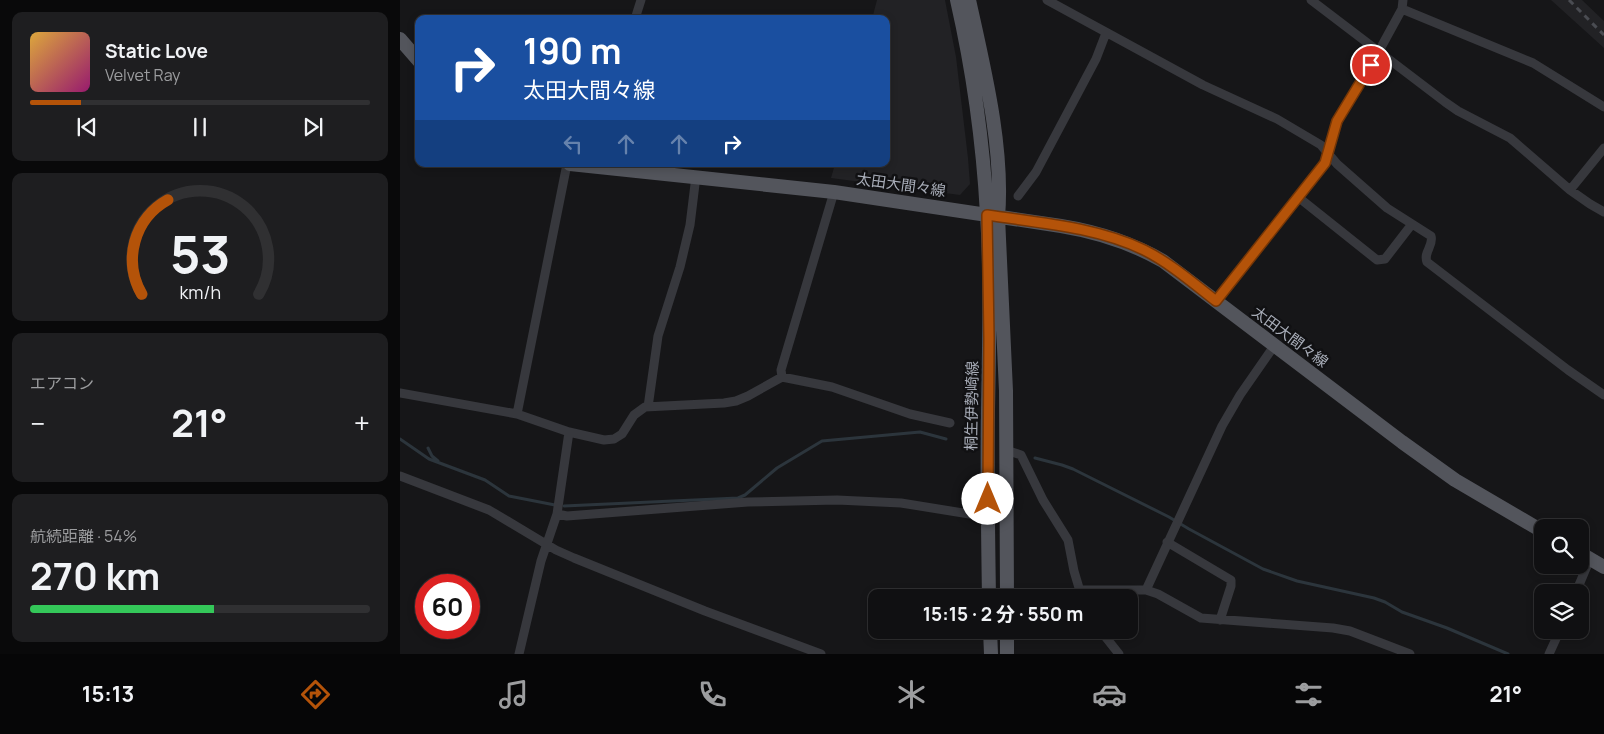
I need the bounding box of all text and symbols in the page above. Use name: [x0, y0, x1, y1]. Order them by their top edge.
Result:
text: 190 m: [523, 27, 622, 75]
icon: right: [440, 35, 505, 100]
text: Static Love: [105, 38, 208, 64]
pin: [1350, 44, 1392, 86]
icon: arrive: [1357, 51, 1385, 79]
text: Velvet Ray: [105, 64, 181, 86]
text: 太田大間々線: [523, 75, 655, 105]
icon: previous: [73, 113, 101, 141]
icon: pause: [186, 113, 214, 141]
icon: next: [299, 113, 327, 141]
icon: left: [559, 130, 587, 158]
icon: ahead: [612, 130, 640, 158]
icon: ahead: [665, 130, 693, 158]
icon: right: [718, 130, 746, 158]
street label: 太田大間々線: [855, 168, 947, 201]
text: 53: [170, 218, 230, 289]
text: km/h: [179, 280, 221, 304]
street label: 太田大間々線: [1248, 301, 1333, 372]
street label: 桐生伊勢崎線: [960, 361, 983, 451]
text: エアコン: [30, 372, 94, 394]
text: 21°: [171, 396, 228, 448]
text: −: [30, 404, 45, 442]
text: +: [354, 404, 370, 442]
position arrow: [961, 472, 1013, 524]
map controls: [1534, 519, 1589, 639]
button: search: [1534, 519, 1589, 574]
text: 航続距離 · 54%: [30, 525, 137, 547]
text: 270 km: [30, 549, 160, 601]
speed limit sign: 60: [415, 574, 480, 639]
button: layers: [1534, 584, 1589, 639]
text: 15:15 · 2 分 · 550 m: [923, 601, 1083, 627]
icon: directions: [298, 677, 333, 712]
icon: music: [496, 677, 531, 712]
icon: phone: [695, 677, 730, 712]
icon: climate: [894, 677, 929, 712]
icon: car: [1092, 677, 1127, 712]
icon: filters: [1291, 677, 1326, 712]
text: 15:13: [82, 679, 134, 709]
text: 21°: [1489, 679, 1522, 709]

